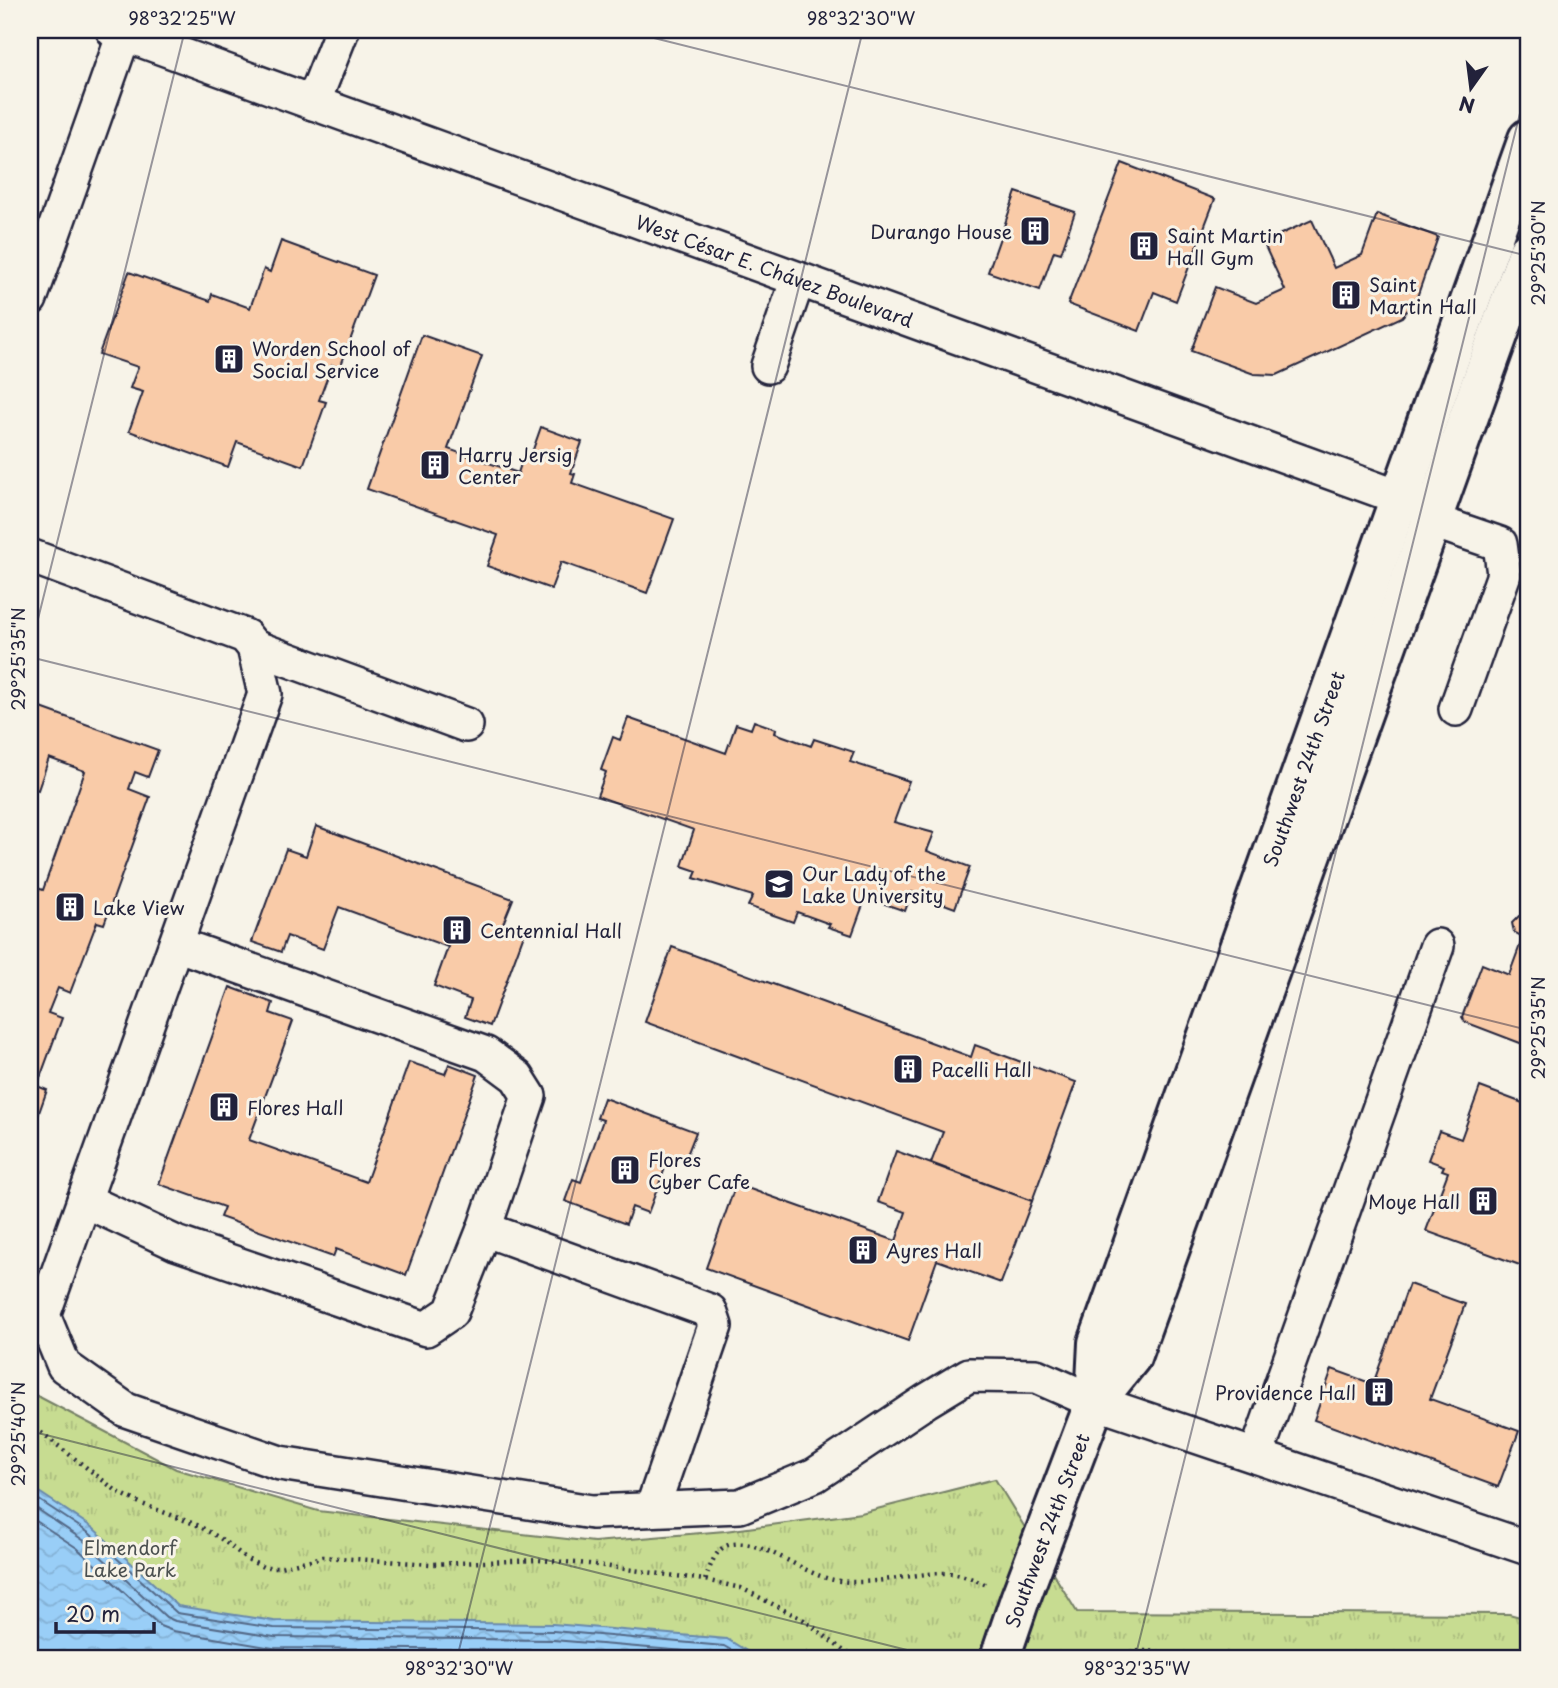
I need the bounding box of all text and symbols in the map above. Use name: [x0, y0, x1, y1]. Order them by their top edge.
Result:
text: 98°32'25"W: [128, 4, 236, 31]
text: 98°32'30"W: [807, 4, 916, 31]
north arrow: [1436, 52, 1506, 122]
text: N: [1456, 90, 1477, 121]
text: 29°25'30"N: [1524, 200, 1551, 306]
street label: West César E. Chávez Boulevard: [632, 207, 918, 334]
building icon: Durango House: [1018, 214, 1052, 248]
place label: Durango House: [870, 217, 1012, 245]
place label: Saint Martin Hall Gym: [1167, 221, 1283, 271]
building icon: Saint Martin Hall Gym: [1127, 229, 1161, 263]
place label: Saint Martin Hall: [1369, 270, 1477, 320]
building icon: Saint Martin Hall: [1329, 278, 1363, 312]
place label: Worden School of Social Service: [252, 334, 412, 384]
building icon: Worden School of Social Service: [212, 342, 246, 376]
place label: Harry Jersig Center: [458, 440, 572, 490]
building icon: Harry Jersig Center: [418, 448, 452, 482]
text: 29°25'35"N: [4, 607, 31, 711]
street label: Southwest 24th Street: [1255, 667, 1351, 870]
place label: Our Lady of the Lake University: [802, 859, 946, 909]
school or university icon: Our Lady of the Lake University: [762, 867, 796, 901]
building icon: Lake View: [53, 890, 87, 924]
place label: Lake View: [93, 893, 185, 921]
building icon: Centennial Hall: [440, 913, 474, 947]
place label: Centennial Hall: [480, 916, 622, 944]
text: 29°25'35"N: [1524, 976, 1551, 1080]
building icon: Pacelli Hall: [891, 1052, 925, 1086]
place label: Pacelli Hall: [931, 1055, 1032, 1083]
building icon: Flores Hall: [207, 1090, 241, 1124]
place label: Flores Hall: [247, 1093, 343, 1121]
place label: Flores Cyber Cafe: [648, 1145, 750, 1195]
building icon: Flores Cyber Cafe: [608, 1153, 642, 1187]
building icon: Moye Hall: [1466, 1184, 1500, 1218]
place label: Moye Hall: [1368, 1187, 1460, 1215]
building icon: Ayres Hall: [846, 1233, 880, 1267]
place label: Ayres Hall: [886, 1236, 982, 1264]
building icon: Providence Hall: [1362, 1375, 1396, 1409]
place label: Providence Hall: [1215, 1378, 1356, 1406]
text: 29°25'40"N: [4, 1381, 31, 1487]
street label: Southwest 24th Street: [997, 1429, 1096, 1631]
park label: Elmendorf Lake Park: [84, 1533, 178, 1583]
scale bar: [56, 1590, 154, 1634]
text: 20 m: [66, 1597, 120, 1629]
text: 98°32'30"W: [405, 1654, 514, 1681]
text: 98°32'35"W: [1084, 1654, 1191, 1681]

